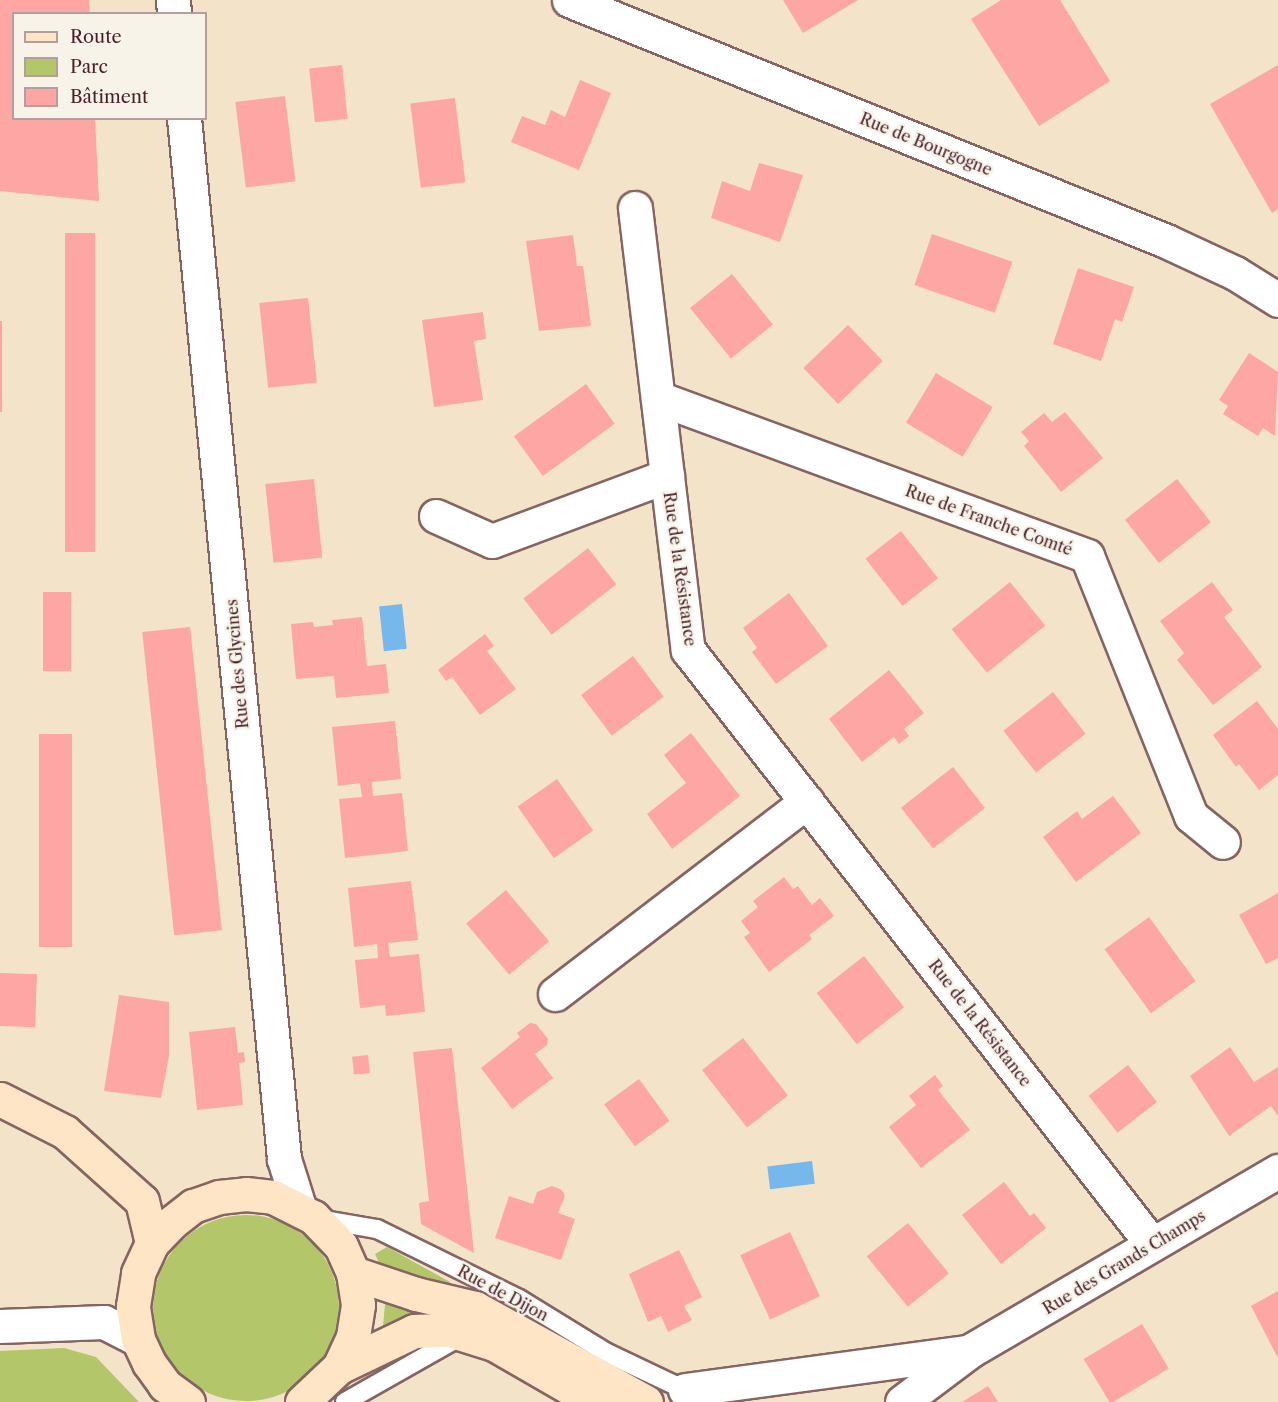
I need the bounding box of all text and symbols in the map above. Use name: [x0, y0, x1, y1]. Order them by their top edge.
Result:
legend: [12, 12, 207, 120]
text: Route: [70, 26, 122, 48]
text: Parc: [70, 56, 108, 78]
text: Bâtiment: [70, 86, 148, 108]
street label: Rue de Bourgogne: [857, 109, 995, 179]
street label: Rue de Franche Comté: [903, 481, 1075, 559]
street label: Rue de la Résistance: [660, 490, 700, 648]
street label: Rue des Glycines: [222, 598, 252, 730]
street label: Rue de la Résistance: [924, 956, 1036, 1090]
street label: Rue des Grands Champs: [1039, 1206, 1209, 1318]
street label: Rue de Dijon: [454, 1261, 552, 1325]

